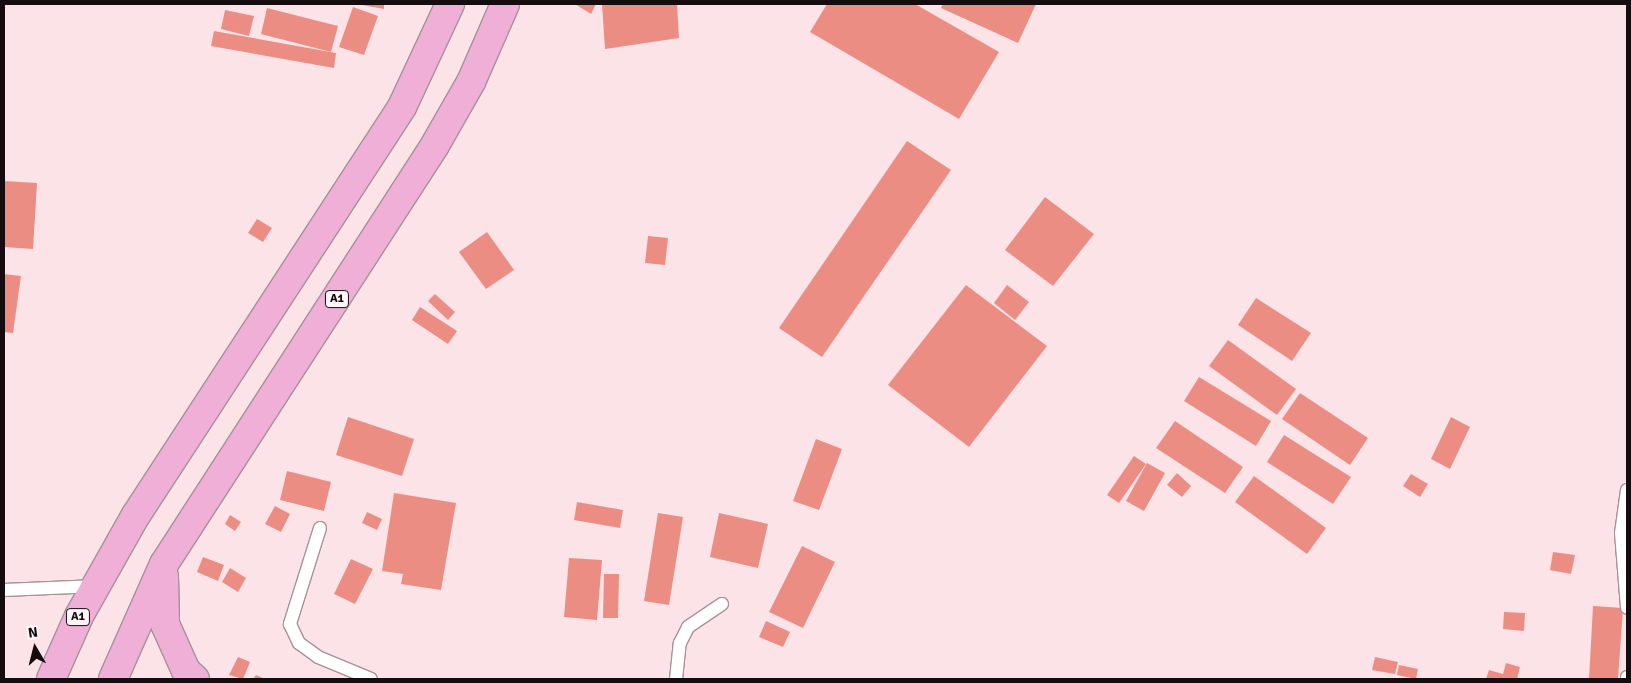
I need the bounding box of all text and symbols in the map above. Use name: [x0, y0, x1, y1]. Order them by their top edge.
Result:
road number: A1: [324, 290, 350, 308]
road number: A1: [66, 608, 90, 626]
north arrow: [10, 623, 60, 673]
text: N: [27, 624, 39, 642]

